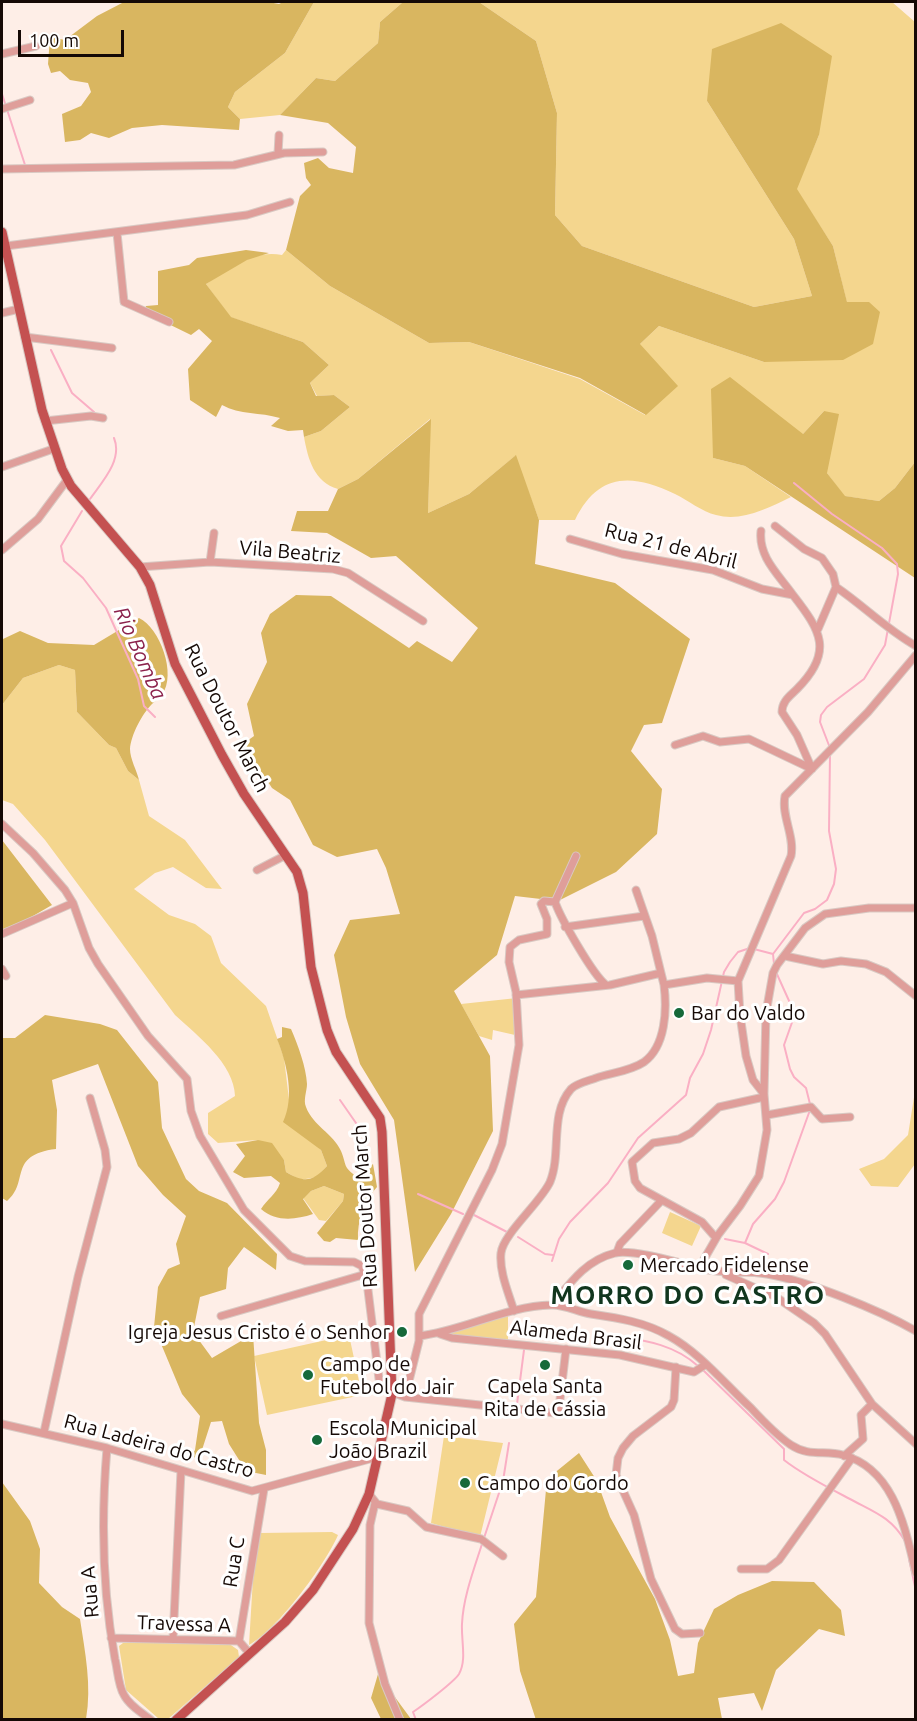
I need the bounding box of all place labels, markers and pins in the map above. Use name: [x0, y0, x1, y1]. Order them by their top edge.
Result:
place label: Bar do Valdo: [691, 1001, 805, 1025]
marker: Bar do Valdo: [672, 1006, 686, 1020]
place label: Mercado Fidelense: [640, 1253, 809, 1277]
marker: Mercado Fidelense: [621, 1258, 635, 1272]
place label: Igreja Jesus Cristo é o Senhor: [128, 1320, 390, 1344]
marker: Igreja Jesus Cristo é o Senhor: [395, 1325, 409, 1339]
place label: Campo de Futebol do Jair: [320, 1352, 454, 1399]
marker: Capela Santa Rita de Cássia: [538, 1358, 552, 1372]
marker: Campo de Futebol do Jair: [301, 1368, 315, 1382]
place label: Capela Santa Rita de Cássia: [484, 1374, 606, 1421]
place label: Escola Municipal João Brazil: [329, 1416, 476, 1463]
marker: Escola Municipal João Brazil: [310, 1433, 324, 1447]
place label: Campo do Gordo: [477, 1471, 629, 1495]
marker: Campo do Gordo: [458, 1476, 472, 1490]

